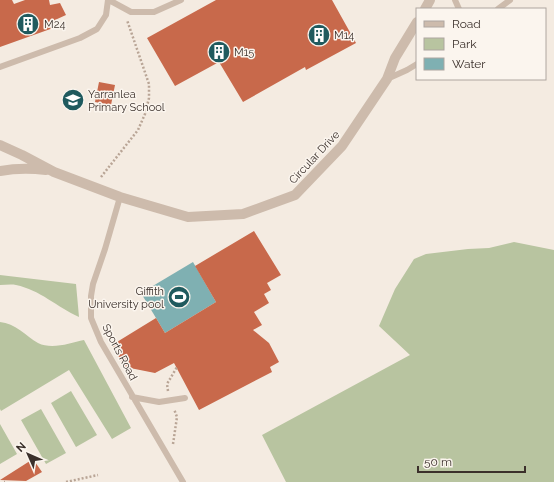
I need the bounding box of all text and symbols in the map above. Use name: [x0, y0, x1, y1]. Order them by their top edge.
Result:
legend: [416, 8, 546, 80]
building icon: M24: [15, 11, 41, 37]
text: Road: [452, 17, 481, 31]
place label: M24: [44, 18, 65, 31]
building icon: M14: [306, 22, 332, 48]
place label: M14: [334, 29, 354, 42]
text: Park: [452, 37, 477, 51]
building icon: M15: [206, 39, 232, 65]
place label: M15: [234, 46, 254, 59]
text: Water: [452, 57, 486, 71]
school or university icon: Yarranlea Primary School: [60, 87, 86, 113]
place label: Yarranlea Primary School: [88, 88, 165, 114]
street label: Circular Drive: [286, 128, 343, 187]
sports icon: Giffith University pool: [166, 284, 192, 310]
place label: Giffith University pool: [88, 285, 164, 311]
street label: Sports Road: [99, 322, 140, 383]
north arrow: [8, 434, 48, 474]
text: N: [14, 440, 29, 455]
scale bar: [418, 448, 525, 474]
text: 50 m: [424, 455, 452, 469]

